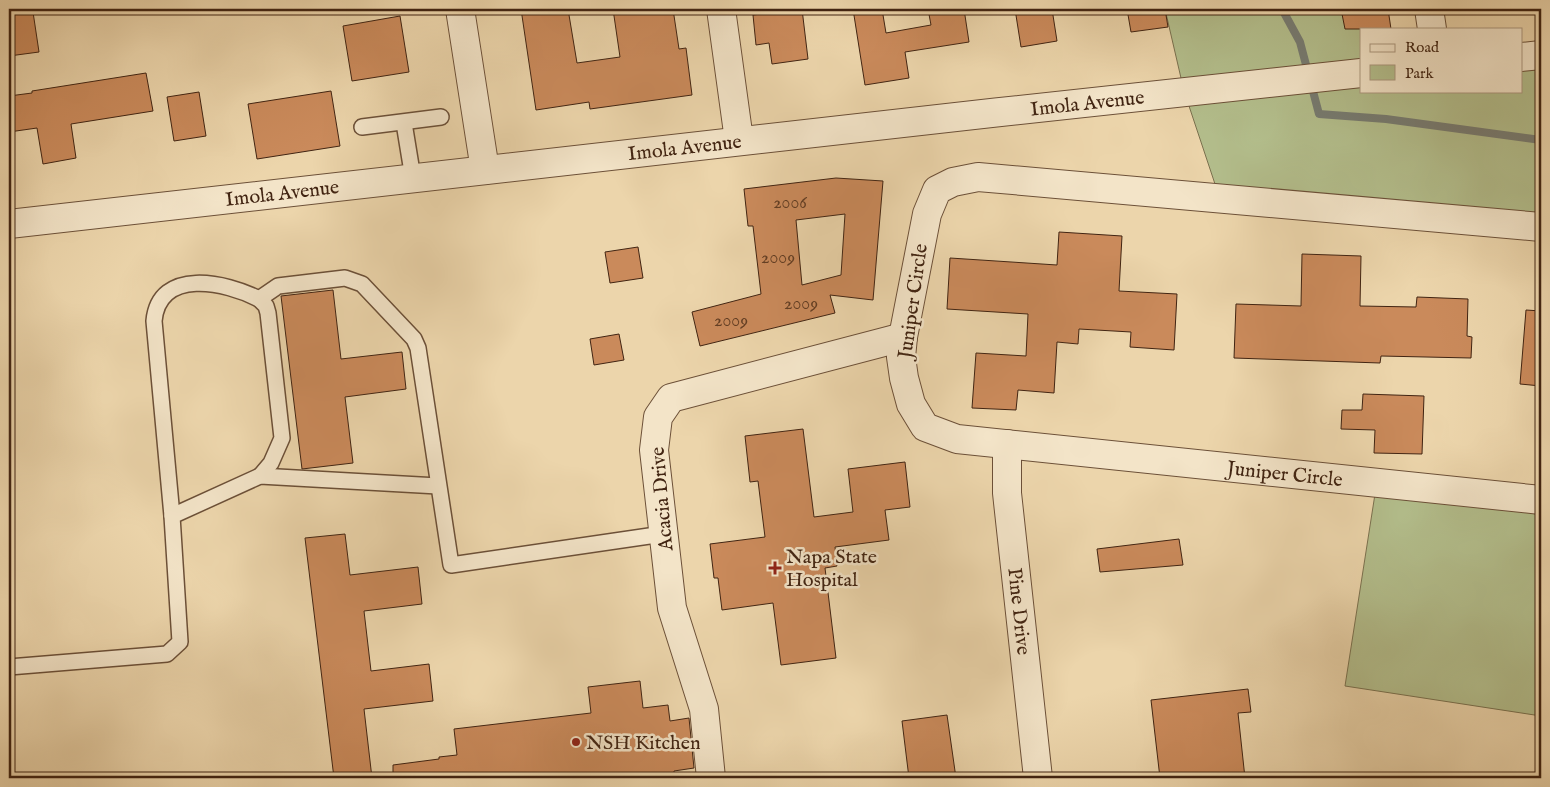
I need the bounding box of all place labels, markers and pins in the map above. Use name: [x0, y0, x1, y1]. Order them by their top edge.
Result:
place label: Napa State Hospital: [786, 545, 877, 593]
marker: Napa State Hospital: [768, 561, 782, 575]
place label: NSH Kitchen: [586, 731, 701, 756]
marker: NSH Kitchen: [570, 736, 582, 748]

